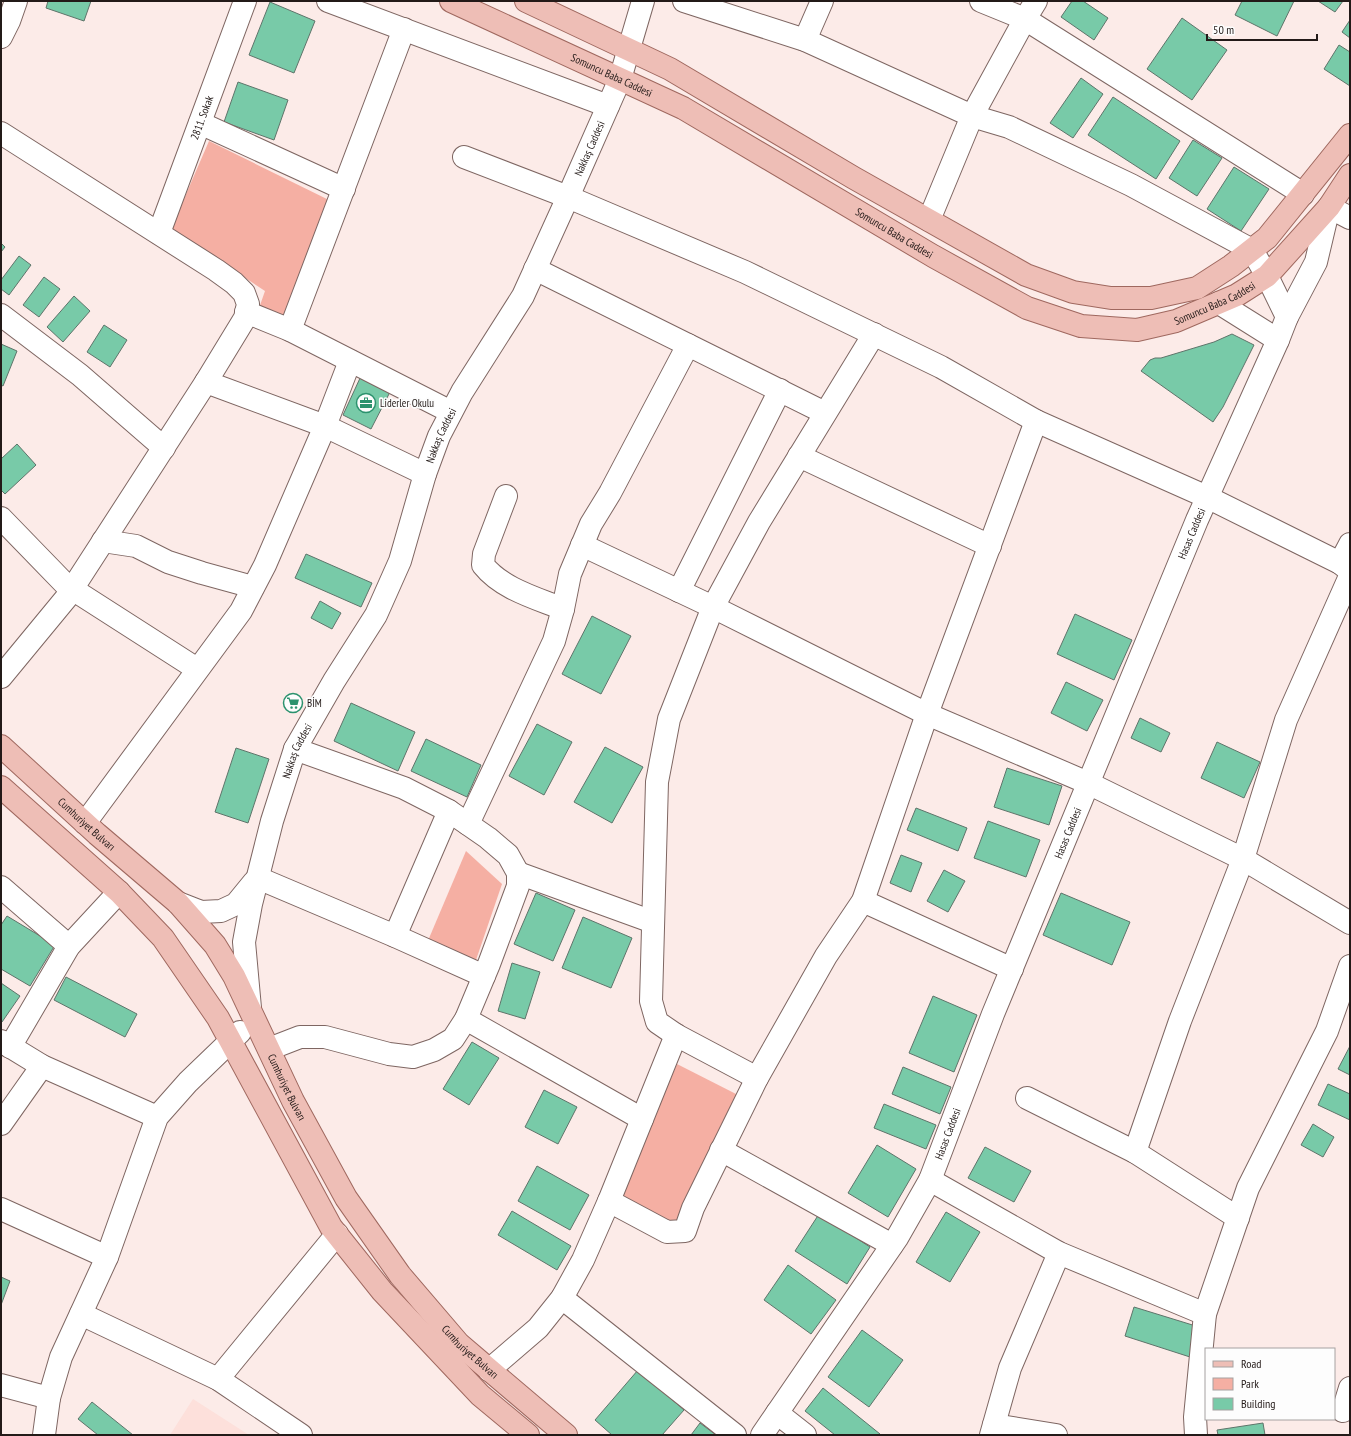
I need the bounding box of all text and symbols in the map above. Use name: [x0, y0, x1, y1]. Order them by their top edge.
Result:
scale bar: [1207, 16, 1317, 42]
text: 50 m: [1213, 22, 1234, 37]
street label: Somuncu Baba Caddesi: [569, 50, 655, 100]
street label: 2811. Sokak: [187, 93, 217, 142]
street label: Nakkaş Caddesi: [571, 119, 608, 178]
street label: Somuncu Baba Caddesi: [853, 205, 936, 261]
street label: Somuncu Baba Caddesi: [1172, 278, 1258, 328]
office icon: Liderler Okulu: [355, 392, 377, 414]
place label: Liderler Okulu: [380, 396, 434, 410]
street label: Nakkaş Caddesi: [423, 406, 459, 465]
street label: Hasas Caddesi: [1175, 506, 1208, 561]
supermarket icon: BİM: [282, 692, 304, 714]
place label: BİM: [307, 696, 322, 710]
street label: Nakkaş Caddesi: [279, 721, 315, 780]
street label: Cumhuriyet Bulvarı: [55, 795, 118, 854]
street label: Hasas Caddesi: [1051, 805, 1085, 861]
street label: Cumhuriyet Bulvarı: [265, 1051, 309, 1123]
street label: Hasas Caddesi: [931, 1106, 964, 1161]
street label: Cumhuriyet Bulvarı: [439, 1322, 501, 1382]
legend: [1205, 1348, 1335, 1420]
text: Road: [1241, 1356, 1261, 1371]
text: Park: [1241, 1376, 1259, 1391]
text: Building: [1241, 1396, 1276, 1411]

